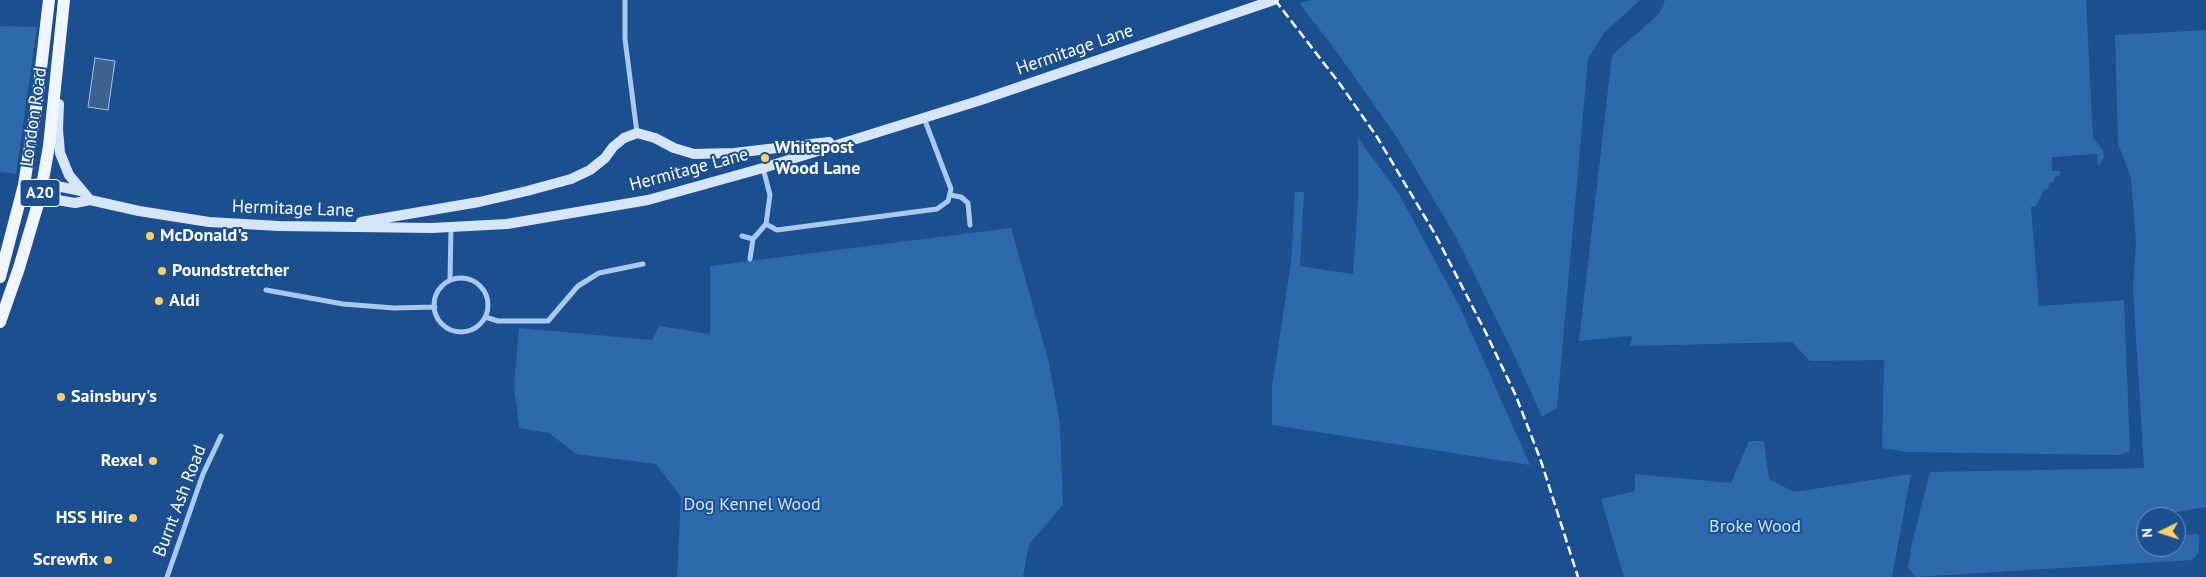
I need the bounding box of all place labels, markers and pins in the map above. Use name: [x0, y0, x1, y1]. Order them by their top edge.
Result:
place label: Whitepost Wood Lane: [775, 137, 860, 180]
marker: Whitepost Wood Lane: [759, 152, 771, 164]
place label: McDonald's: [160, 225, 248, 247]
marker: McDonald's: [144, 230, 156, 242]
place label: Poundstretcher: [172, 260, 289, 282]
marker: Poundstretcher: [156, 265, 168, 277]
place label: Aldi: [169, 290, 200, 312]
marker: Aldi: [153, 295, 165, 307]
place label: Sainsbury's: [71, 386, 157, 408]
marker: Sainsbury's: [55, 391, 67, 403]
place label: Rexel: [101, 450, 143, 472]
marker: Rexel: [147, 455, 159, 467]
place label: HSS Hire: [56, 507, 123, 529]
marker: HSS Hire: [127, 512, 139, 524]
place label: Screwfix: [33, 549, 98, 571]
marker: Screwfix: [102, 554, 114, 566]

